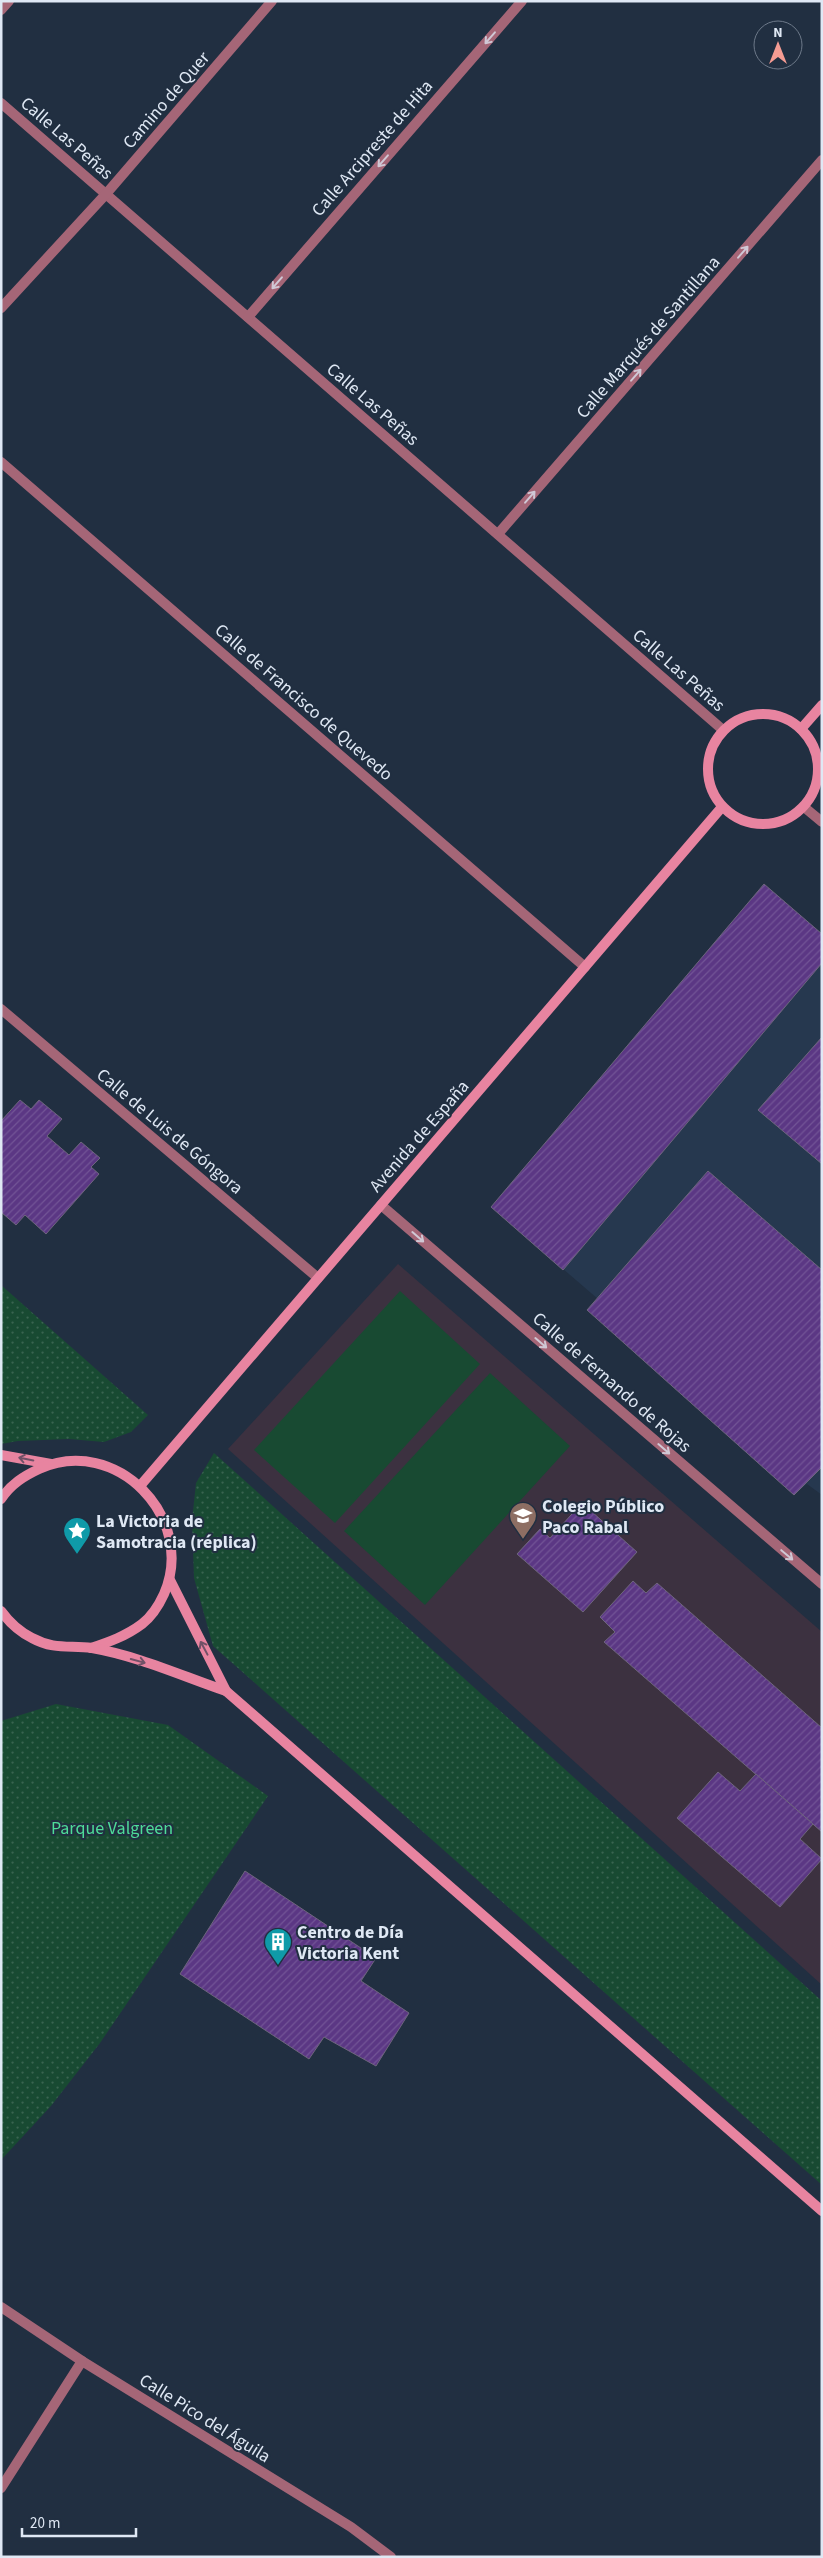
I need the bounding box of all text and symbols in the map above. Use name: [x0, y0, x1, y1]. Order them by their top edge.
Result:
north arrow: [753, 20, 803, 70]
text: N: [773, 23, 783, 43]
one-way arrow: [484, 31, 495, 44]
street label: Camino de Quer: [117, 46, 216, 154]
street label: Calle Arcipreste de Hita: [306, 75, 439, 222]
street label: Calle Las Peñas: [15, 91, 118, 186]
one-way arrow: [377, 154, 389, 167]
one-way arrow: [737, 245, 748, 258]
street label: Calle Marqués de Santillana: [571, 251, 726, 424]
one-way arrow: [271, 277, 282, 290]
street label: Calle Las Peñas: [321, 357, 424, 452]
one-way arrow: [631, 368, 642, 381]
one-way arrow: [524, 491, 536, 504]
street label: Calle de Francisco de Quevedo: [209, 618, 398, 787]
street label: Calle Las Peñas: [627, 623, 730, 718]
street label: Calle de Luis de Góngora: [91, 1063, 248, 1200]
street label: Avenida de España: [364, 1075, 475, 1198]
one-way arrow: [411, 1231, 424, 1243]
street label: Calle de Fernando de Rojas: [527, 1306, 696, 1458]
one-way arrow: [534, 1337, 547, 1348]
one-way arrow: [657, 1443, 670, 1454]
one-way arrow: [18, 1454, 34, 1464]
place label: Colegio Público Paco Rabal: [542, 1494, 664, 1540]
school or university icon: Colegio Público Paco Rabal: [508, 1501, 538, 1540]
place label: La Victoria de Samotracia (réplica): [96, 1509, 257, 1555]
place icon: La Victoria de Samotracia (réplica): [62, 1516, 92, 1555]
one-way arrow: [781, 1549, 794, 1560]
one-way arrow: [198, 1641, 208, 1655]
one-way arrow: [129, 1656, 145, 1666]
park label: Parque Valgreen: [51, 1816, 173, 1841]
place label: Centro de Día Victoria Kent: [296, 1920, 404, 1966]
building icon: Centro de Día Victoria Kent: [263, 1927, 293, 1966]
street label: Calle Pico del Águila: [134, 2368, 275, 2469]
scale bar: [22, 2506, 136, 2538]
text: 20 m: [30, 2513, 60, 2534]

